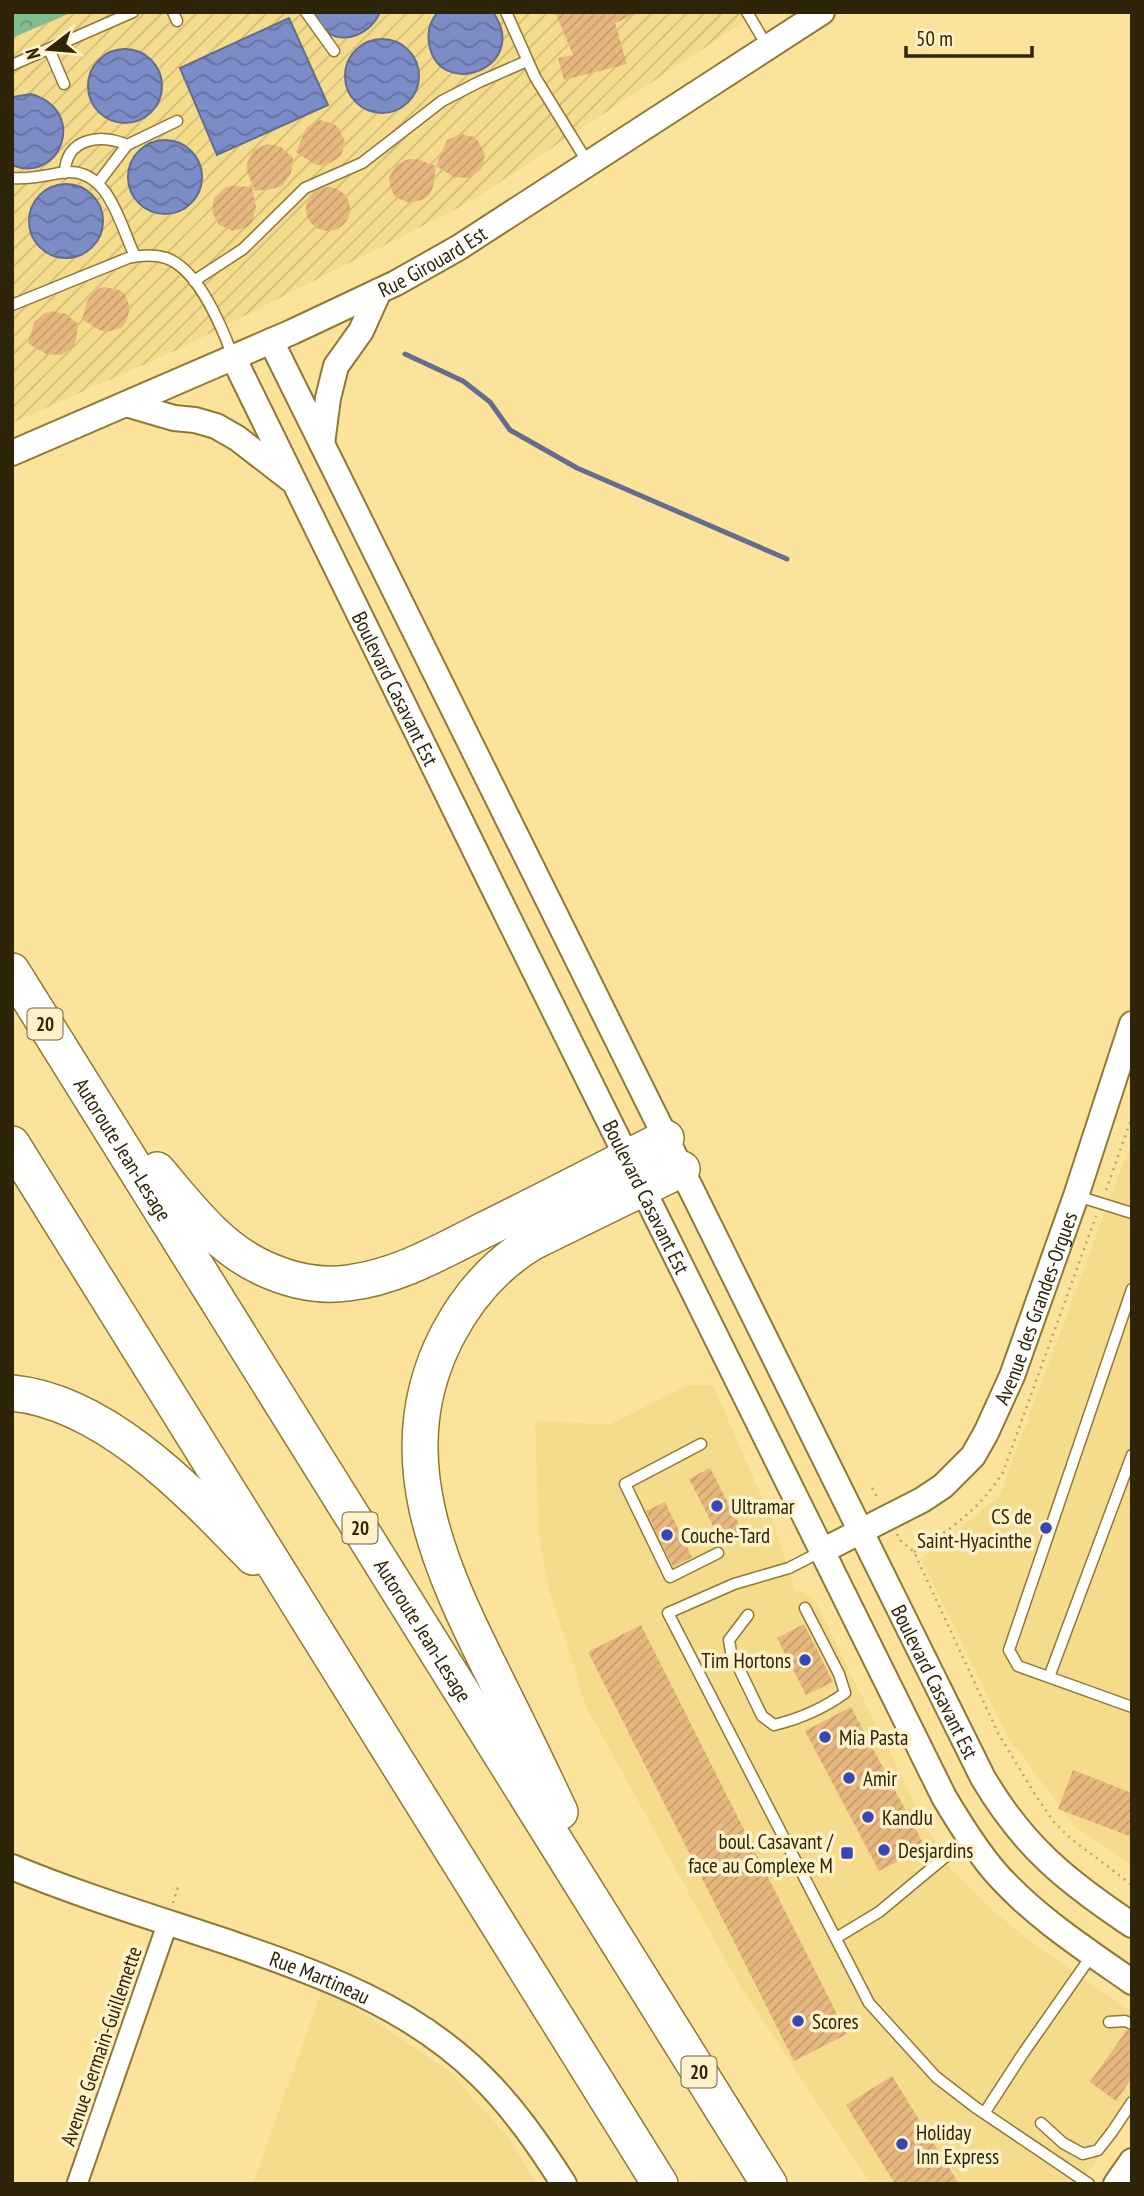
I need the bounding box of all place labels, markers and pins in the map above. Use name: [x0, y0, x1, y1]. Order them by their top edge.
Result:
place label: Ultramar: [731, 1493, 795, 1520]
marker: Ultramar: [709, 1498, 725, 1514]
place label: CS de Saint-Hyacinthe: [917, 1503, 1032, 1554]
marker: CS de Saint-Hyacinthe: [1038, 1520, 1054, 1536]
place label: Couche-Tard: [681, 1522, 770, 1549]
marker: Couche-Tard: [659, 1527, 675, 1543]
place label: Tim Hortons: [701, 1647, 791, 1674]
marker: Tim Hortons: [797, 1652, 813, 1668]
place label: Mia Pasta: [839, 1724, 908, 1751]
marker: Mia Pasta: [817, 1729, 833, 1745]
place label: Amir: [863, 1765, 897, 1792]
marker: Amir: [841, 1770, 857, 1786]
place label: KandJu: [882, 1804, 933, 1831]
marker: KandJu: [860, 1809, 876, 1825]
place label: boul. Casavant / face au Complexe M: [688, 1828, 834, 1879]
place label: Desjardins: [898, 1837, 973, 1864]
marker: Desjardins: [876, 1842, 892, 1858]
marker: boul. Casavant / face au Complexe M: [839, 1845, 855, 1861]
place label: Scores: [812, 2008, 859, 2035]
marker: Scores: [790, 2013, 806, 2029]
place label: Holiday Inn Express: [916, 2119, 999, 2170]
marker: Holiday Inn Express: [894, 2136, 910, 2152]

